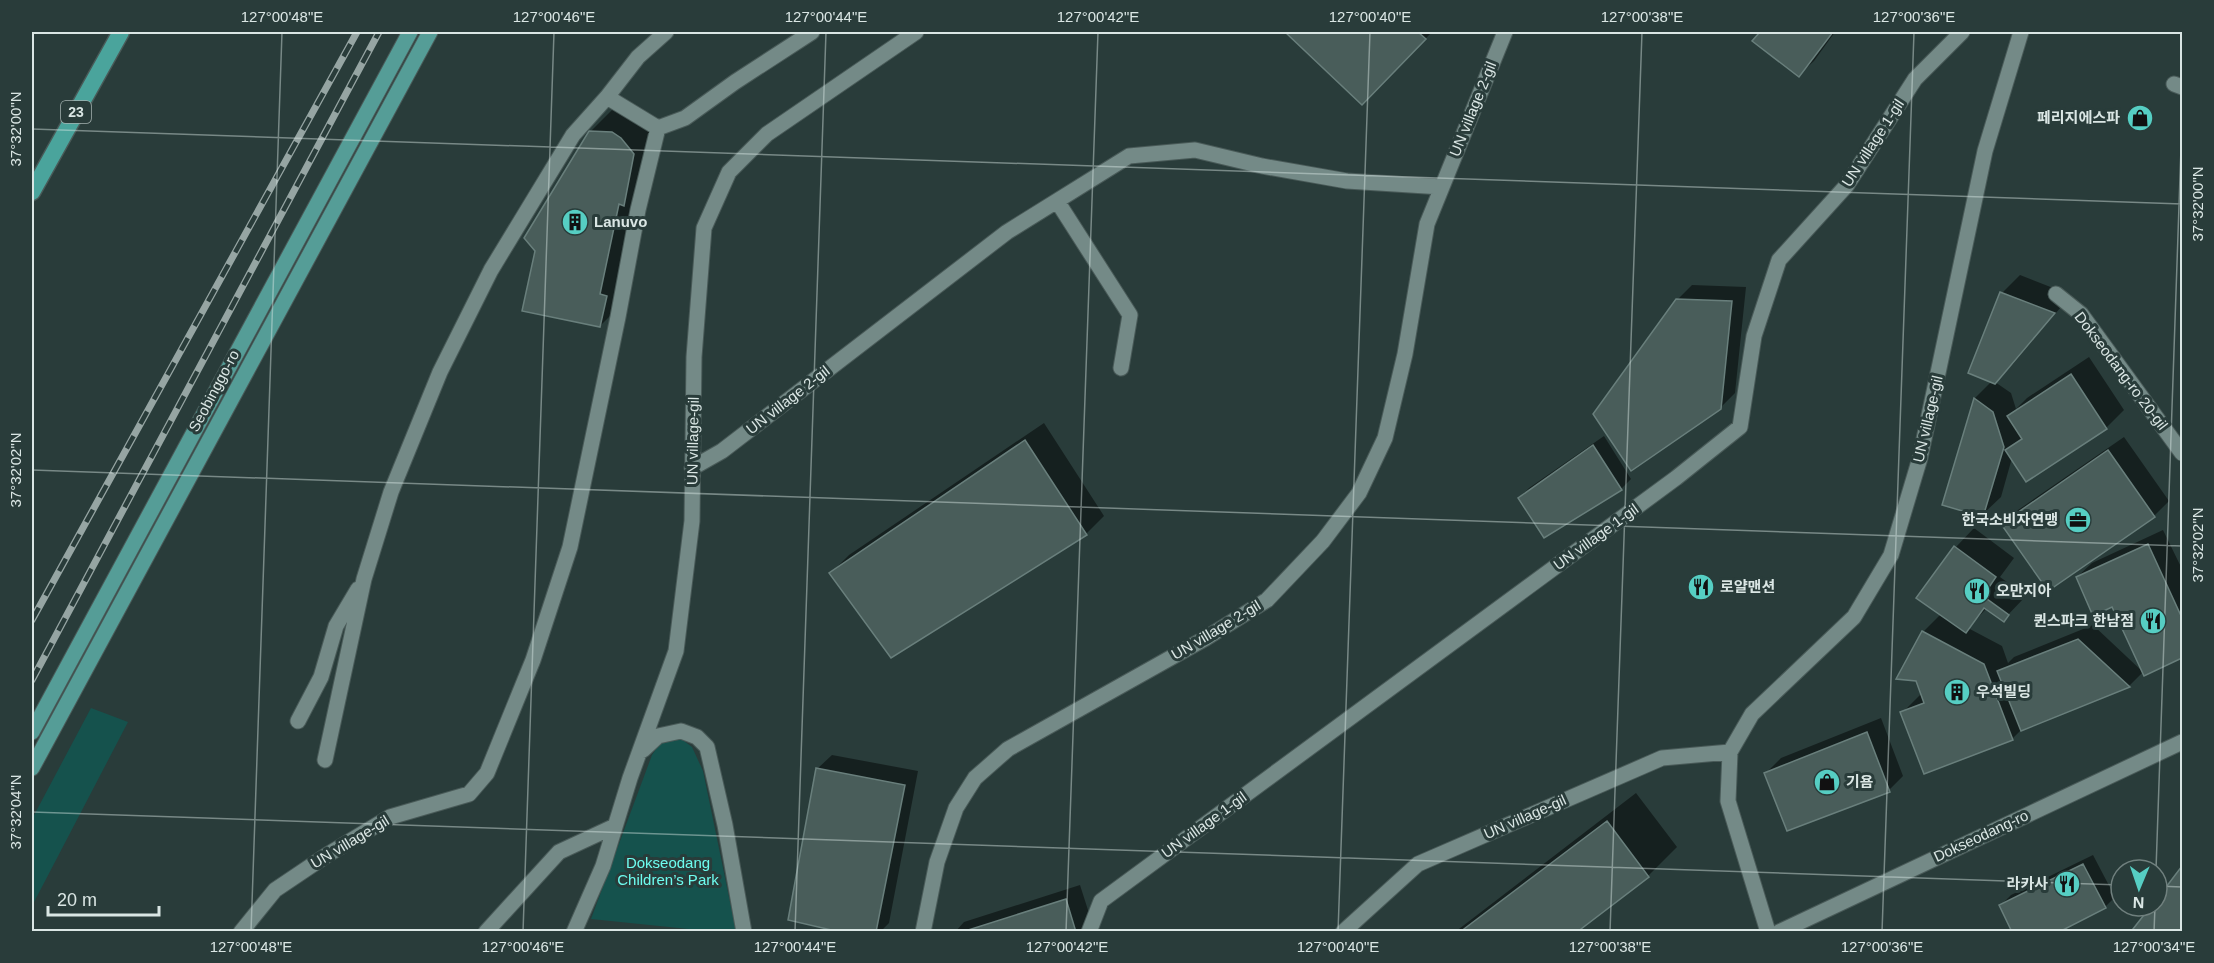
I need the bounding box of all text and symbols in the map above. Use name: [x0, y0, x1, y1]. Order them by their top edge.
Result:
text: 127°00'48"E: [241, 8, 323, 25]
text: 127°00'46"E: [513, 8, 595, 25]
text: 127°00'44"E: [785, 8, 867, 25]
text: 127°00'42"E: [1057, 8, 1139, 25]
text: 127°00'40"E: [1329, 8, 1411, 25]
text: 127°00'38"E: [1601, 8, 1683, 25]
text: 127°00'36"E: [1873, 8, 1955, 25]
street label: UN village 2-gil: [1446, 59, 1499, 159]
text: 37°32'00"N: [7, 91, 24, 167]
street label: UN village 1-gil: [1838, 96, 1907, 190]
road number: 23: [61, 101, 91, 123]
shop icon: 페리지에스파: [2125, 103, 2155, 133]
place label: 페리지에스파: [2037, 109, 2120, 126]
text: 37°32'00"N: [2189, 166, 2206, 242]
building icon: Lanuvo: [560, 207, 590, 237]
place label: Lanuvo: [594, 213, 647, 230]
street label: Dokseodang-ro 20-gil: [2071, 308, 2171, 433]
street label: Seobinggo-ro: [185, 347, 242, 435]
street label: UN village 2-gil: [743, 362, 833, 437]
street label: UN village-gil: [1909, 374, 1946, 464]
street label: UN village-gil: [683, 397, 702, 485]
text: 37°32'02"N: [7, 432, 24, 508]
street label: UN village 1-gil: [1550, 500, 1642, 573]
office icon: 한국소비자연맹: [2063, 505, 2093, 535]
text: 37°32'02"N: [2189, 507, 2206, 583]
place label: 한국소비자연맹: [1961, 511, 2058, 528]
restaurant icon: 로얄맨션: [1686, 572, 1716, 602]
restaurant icon: 오만지아: [1962, 576, 1992, 606]
place label: 로얄맨션: [1720, 578, 1775, 595]
place label: 오만지아: [1996, 582, 2051, 599]
street label: UN village 2-gil: [1168, 596, 1263, 663]
restaurant icon: 퀸스파크 한남점: [2138, 606, 2168, 636]
place label: 퀸스파크 한남점: [2033, 612, 2134, 629]
building icon: 우석빌딩: [1942, 677, 1972, 707]
place label: 우석빌딩: [1976, 683, 2031, 700]
shop icon: 기욤: [1812, 767, 1842, 797]
place label: 기욤: [1846, 773, 1874, 790]
text: 37°32'04"N: [7, 774, 24, 850]
street label: UN village 1-gil: [1158, 788, 1250, 861]
street label: UN village-gil: [1481, 791, 1569, 842]
street label: Dokseodang-ro: [1931, 806, 2031, 865]
street label: UN village-gil: [307, 812, 392, 872]
park label: Dokseodang Children’s Park: [617, 854, 719, 888]
north arrow: [2109, 858, 2169, 918]
restaurant icon: 라카사: [2052, 869, 2082, 899]
place label: 라카사: [2007, 875, 2048, 892]
scale bar: [48, 879, 159, 917]
text: 20 m: [57, 890, 97, 910]
text: N: [2132, 894, 2145, 911]
text: 127°00'48"E: [210, 938, 292, 955]
text: 127°00'46"E: [482, 938, 564, 955]
text: 127°00'44"E: [754, 938, 836, 955]
text: 127°00'42"E: [1026, 938, 1108, 955]
text: 127°00'40"E: [1297, 938, 1379, 955]
text: 127°00'38"E: [1569, 938, 1651, 955]
text: 127°00'36"E: [1841, 938, 1923, 955]
text: 127°00'34"E: [2113, 938, 2195, 955]

